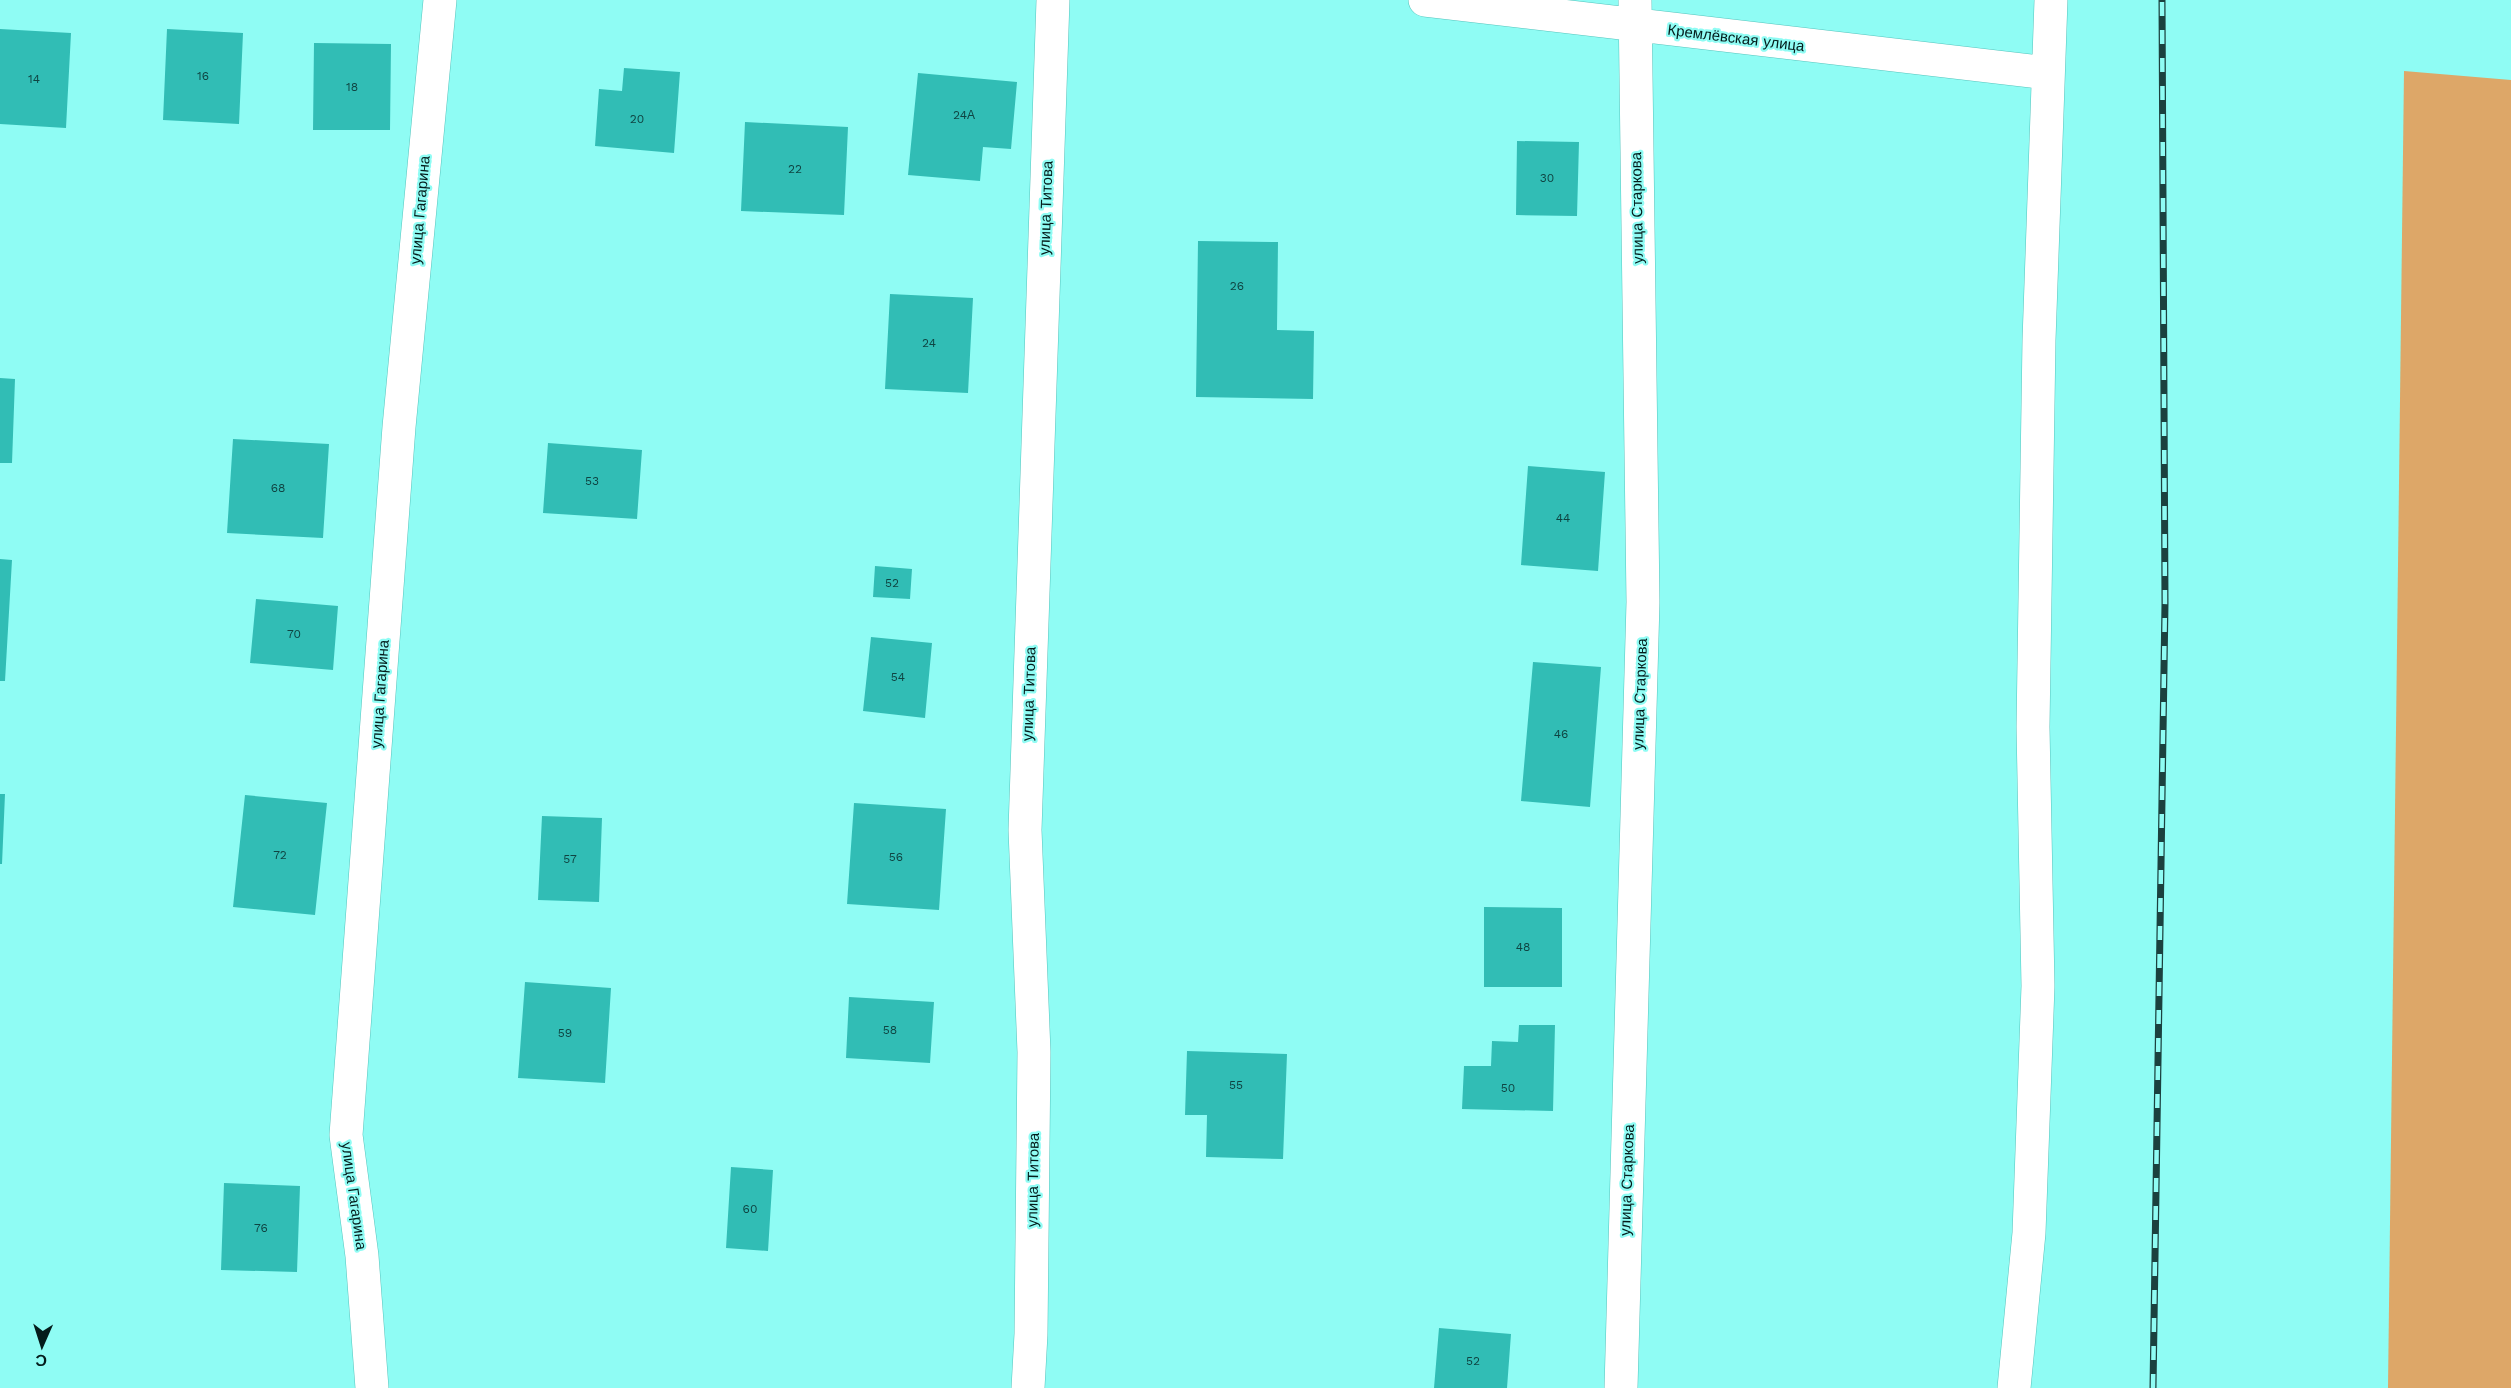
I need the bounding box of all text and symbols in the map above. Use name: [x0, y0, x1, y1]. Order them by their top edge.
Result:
street label: Кремлёвская улица: [1666, 21, 1806, 55]
house number: 16: [197, 69, 209, 83]
house number: 14: [28, 72, 40, 86]
house number: 18: [346, 80, 358, 94]
house number: 24А: [953, 108, 975, 122]
house number: 20: [630, 112, 644, 126]
street label: улица Старкова: [1627, 151, 1647, 264]
street label: улица Гагарина: [406, 154, 434, 265]
street label: улица Титова: [1035, 160, 1057, 255]
house number: 22: [788, 162, 802, 176]
house number: 30: [1540, 171, 1554, 185]
house number: 26: [1230, 279, 1244, 293]
house number: 24: [922, 336, 936, 350]
house number: 53: [585, 474, 599, 488]
house number: 68: [271, 481, 285, 495]
house number: 44: [1556, 511, 1570, 525]
house number: 52: [885, 576, 899, 590]
house number: 70: [287, 627, 301, 641]
street label: улица Старкова: [1629, 637, 1651, 750]
street label: улица Гагарина: [367, 638, 393, 749]
street label: улица Титова: [1018, 646, 1040, 741]
house number: 54: [891, 670, 905, 684]
house number: 46: [1554, 727, 1568, 741]
house number: 72: [273, 848, 287, 862]
house number: 56: [889, 850, 903, 864]
house number: 57: [563, 852, 577, 866]
house number: 48: [1516, 940, 1530, 954]
house number: 58: [883, 1023, 897, 1037]
house number: 59: [558, 1026, 572, 1040]
house number: 55: [1229, 1078, 1243, 1092]
house number: 50: [1501, 1081, 1515, 1095]
street label: улица Старкова: [1616, 1123, 1638, 1236]
street label: улица Титова: [1023, 1132, 1043, 1227]
street label: улица Гагарина: [338, 1141, 371, 1252]
house number: 60: [743, 1202, 757, 1216]
house number: 76: [254, 1221, 268, 1235]
north arrow: [12, 1316, 72, 1376]
text: С: [35, 1351, 48, 1370]
house number: 52: [1466, 1354, 1480, 1368]

